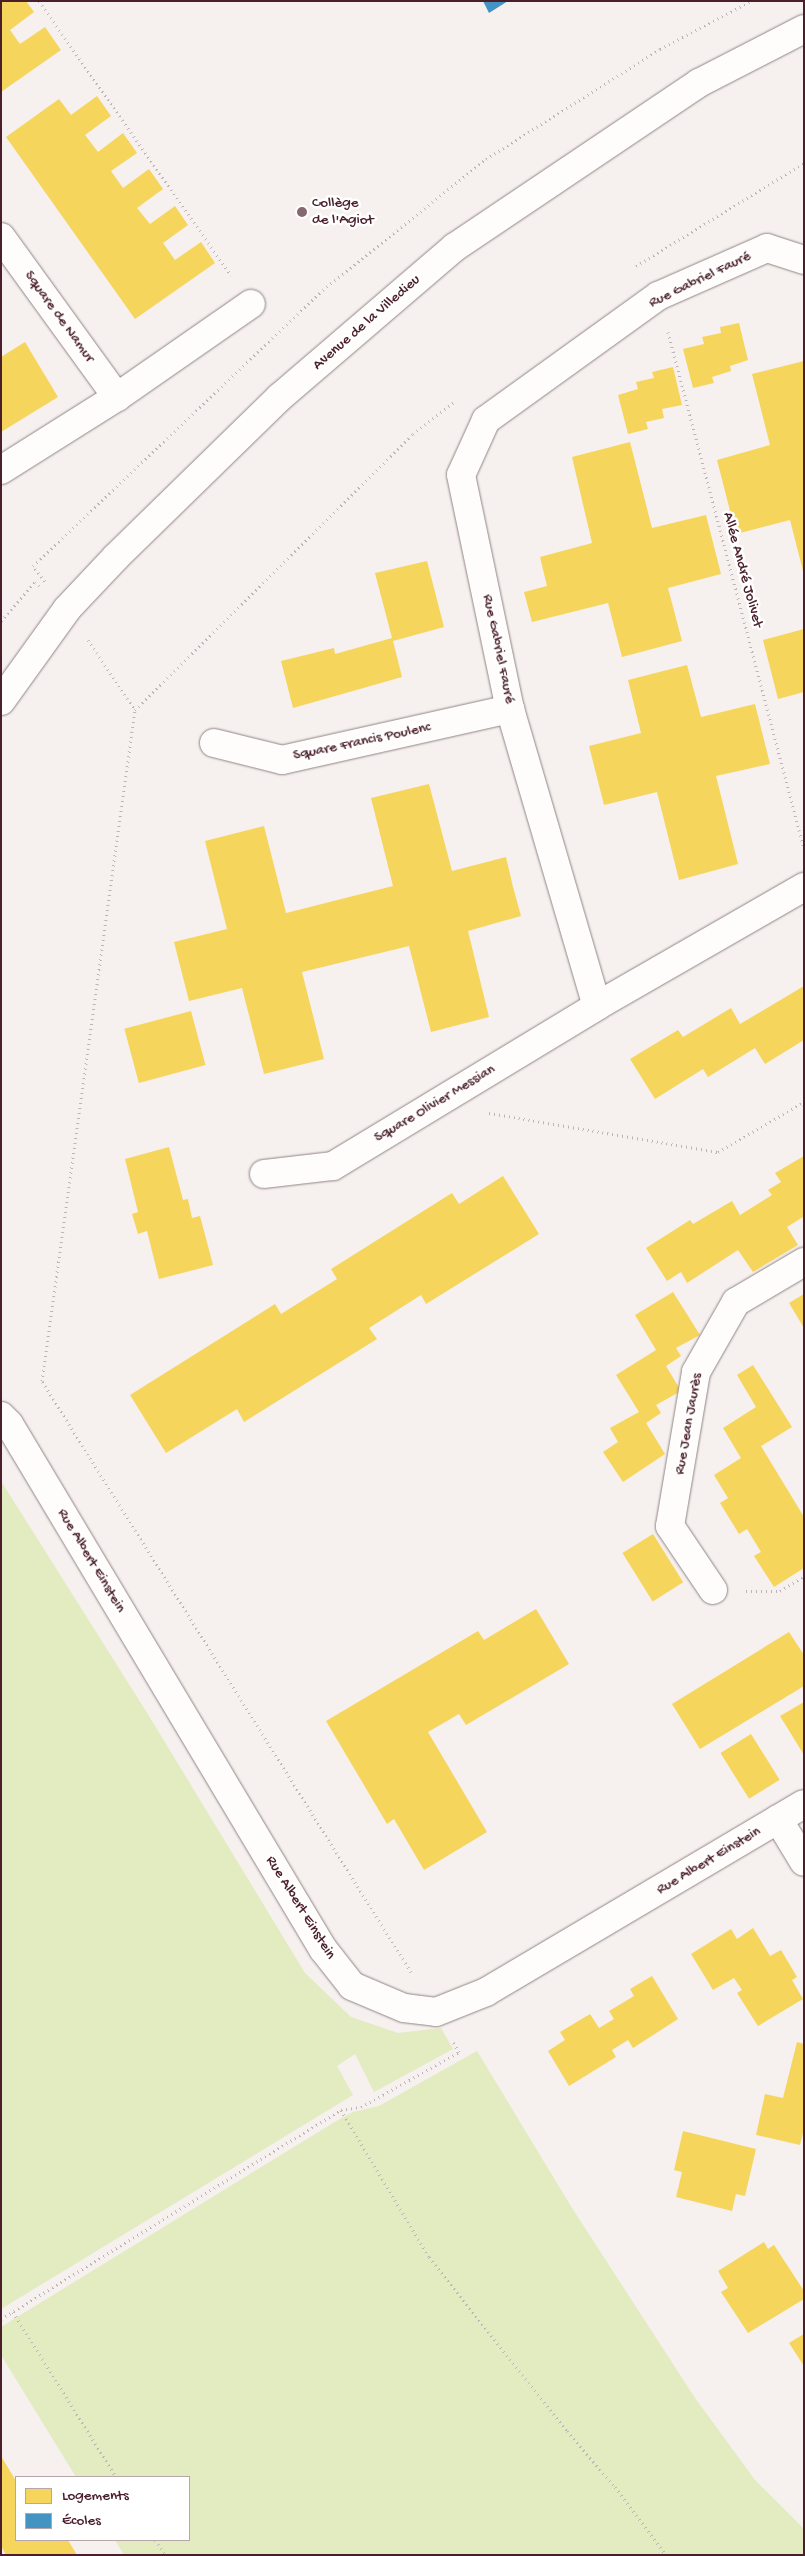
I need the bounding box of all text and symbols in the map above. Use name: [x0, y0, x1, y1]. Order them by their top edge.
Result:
place label: Collège de l'Agiot: [312, 194, 374, 229]
marker: Collège de l'Agiot: [296, 206, 308, 218]
street label: Rue Gabriel Fauré: [646, 248, 754, 312]
street label: Square de Namur: [20, 268, 98, 366]
street label: Avenue de la Villedieu: [310, 271, 424, 375]
street label: Allée André Jolivet: [718, 510, 766, 630]
street label: Rue Gabriel Fauré: [478, 593, 518, 705]
street label: Square Francis Poulenc: [292, 719, 432, 765]
street label: Square Olivier Messian: [371, 1061, 499, 1147]
street label: Rue Jean Jaurès: [671, 1372, 707, 1476]
street label: Rue Albert Einstein: [53, 1506, 129, 1616]
street label: Rue Albert Einstein: [654, 1823, 764, 1899]
street label: Rue Albert Einstein: [261, 1853, 339, 1963]
legend: [15, 2476, 190, 2541]
text: Logements: [62, 2487, 129, 2505]
text: Écoles: [62, 2512, 101, 2530]

